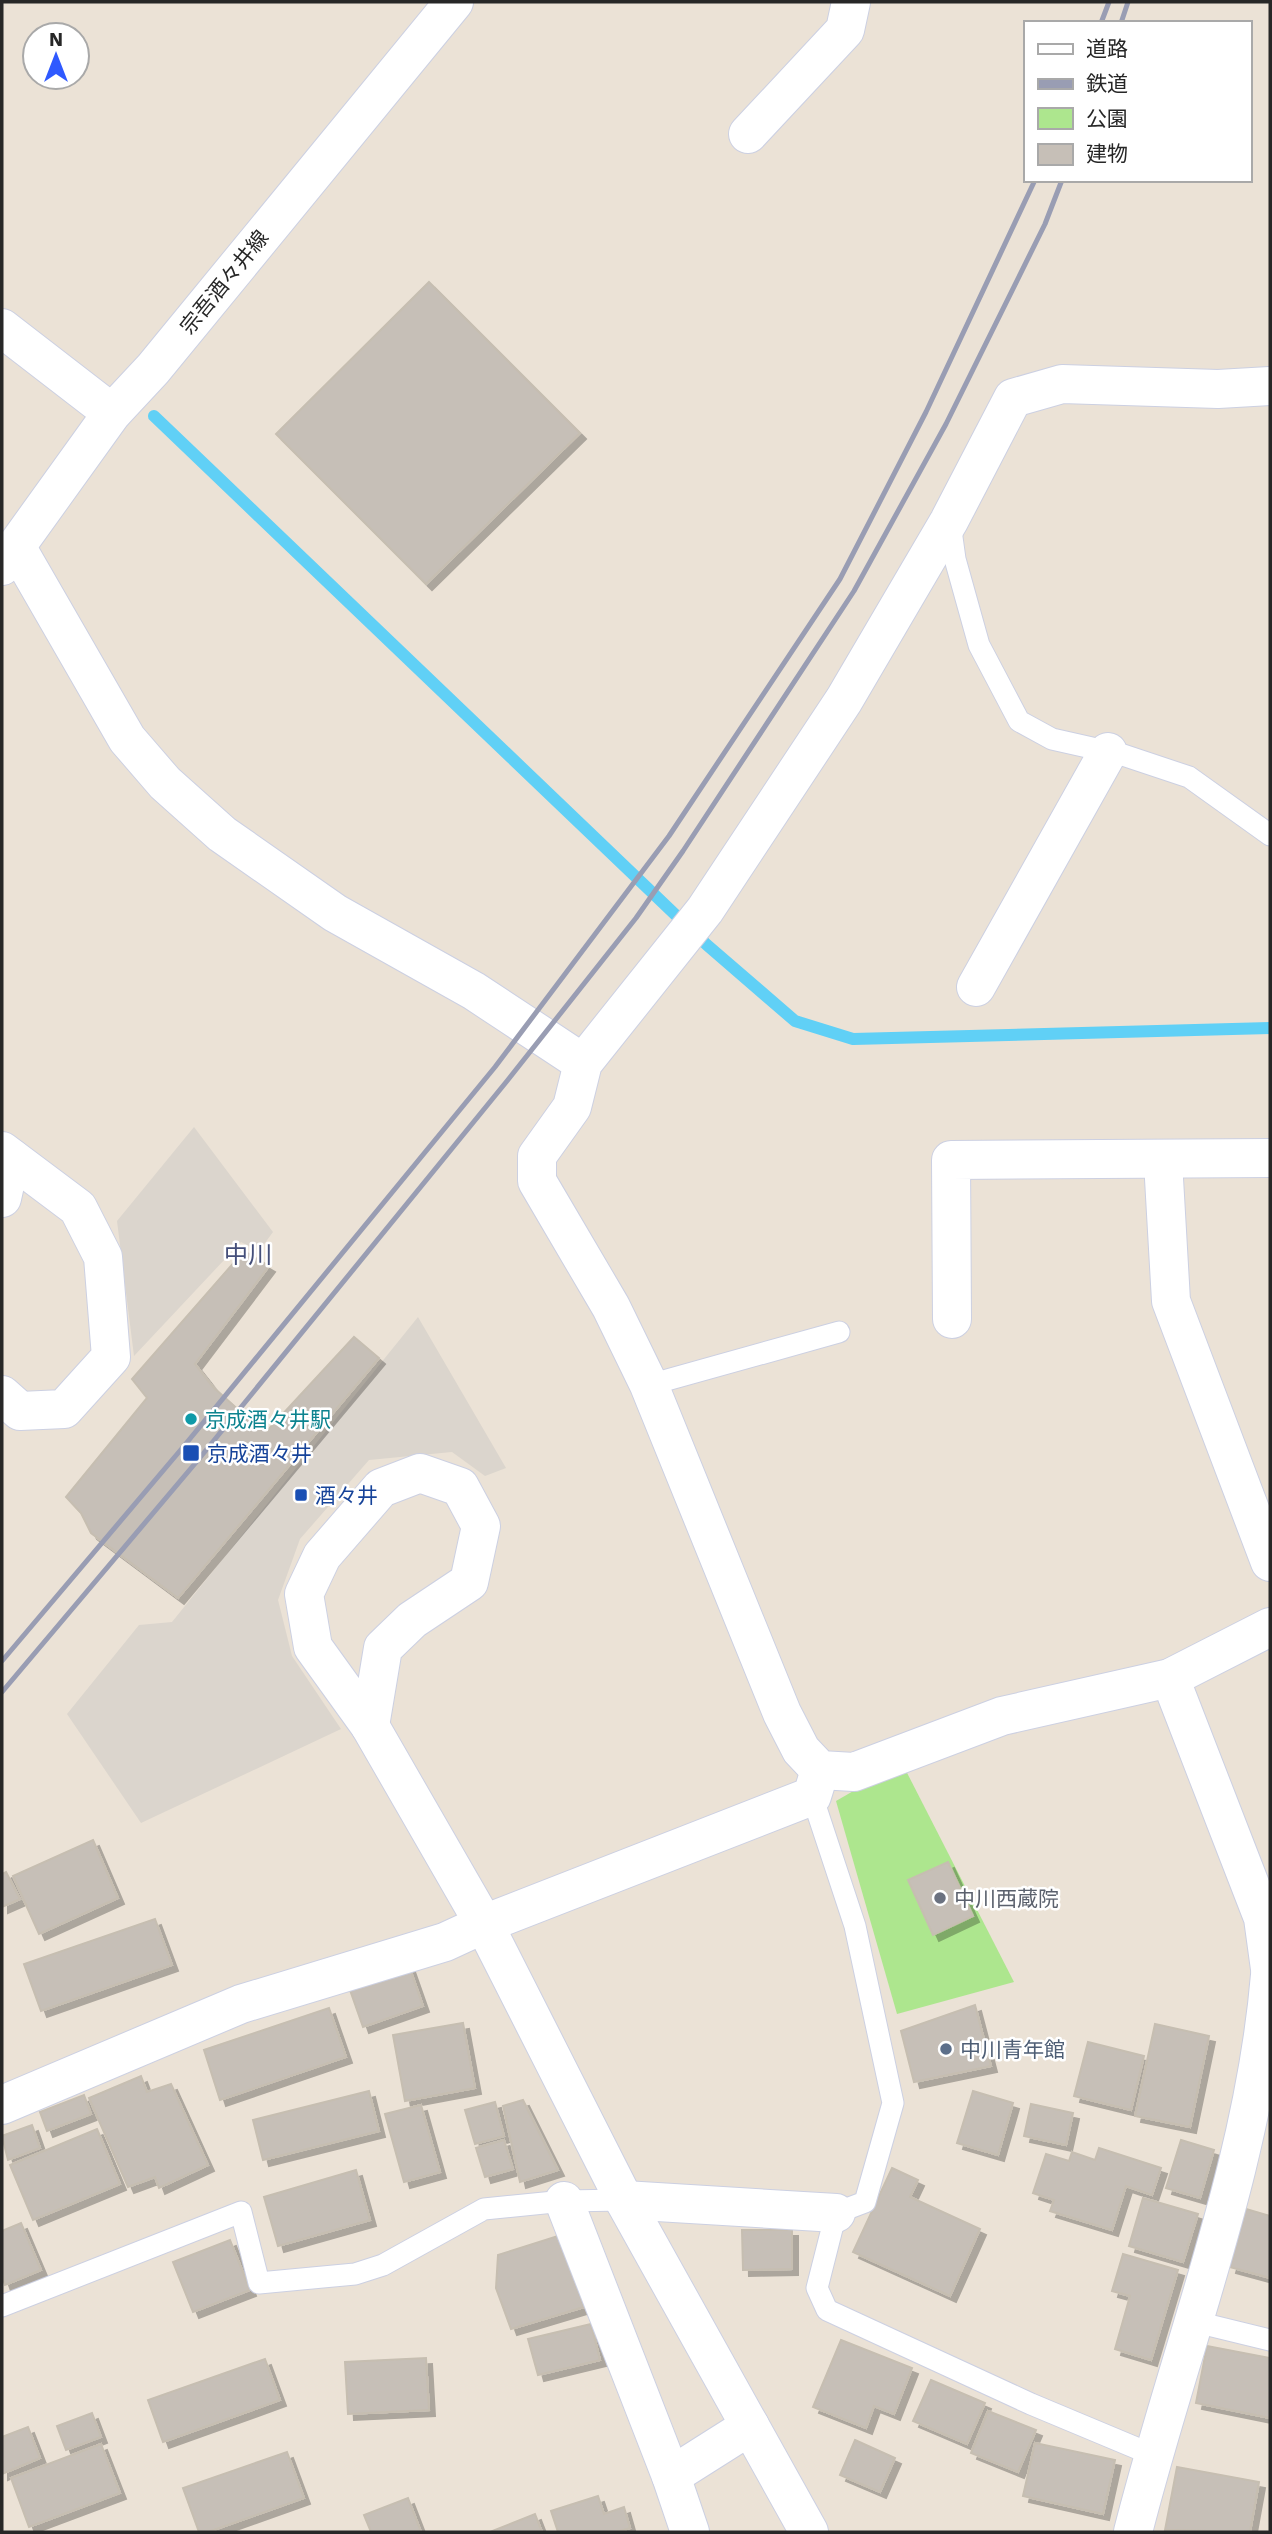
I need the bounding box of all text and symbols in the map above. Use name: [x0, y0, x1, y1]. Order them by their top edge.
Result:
north arrow: [21, 21, 91, 91]
legend: [1024, 21, 1251, 182]
text: N: [49, 28, 63, 51]
text: 道路: [1086, 36, 1128, 61]
text: 鉄道: [1086, 71, 1128, 96]
text: 公園: [1086, 106, 1128, 131]
text: 建物: [1086, 141, 1128, 166]
street label: 宗吾酒々井線: [175, 225, 273, 339]
district label: 中川: [224, 1241, 272, 1269]
place label: 京成酒々井駅: [205, 1407, 331, 1432]
marker: 京成酒々井駅: [183, 1411, 199, 1427]
place label: 京成酒々井: [207, 1441, 312, 1466]
marker: 京成酒々井: [181, 1443, 201, 1463]
place label: 酒々井: [315, 1483, 378, 1508]
marker: 酒々井: [293, 1487, 309, 1503]
place label: 中川西蔵院: [954, 1886, 1059, 1911]
marker: 中川西蔵院: [932, 1890, 948, 1906]
place label: 中川青年館: [960, 2037, 1065, 2062]
marker: 中川青年館: [938, 2041, 954, 2057]

